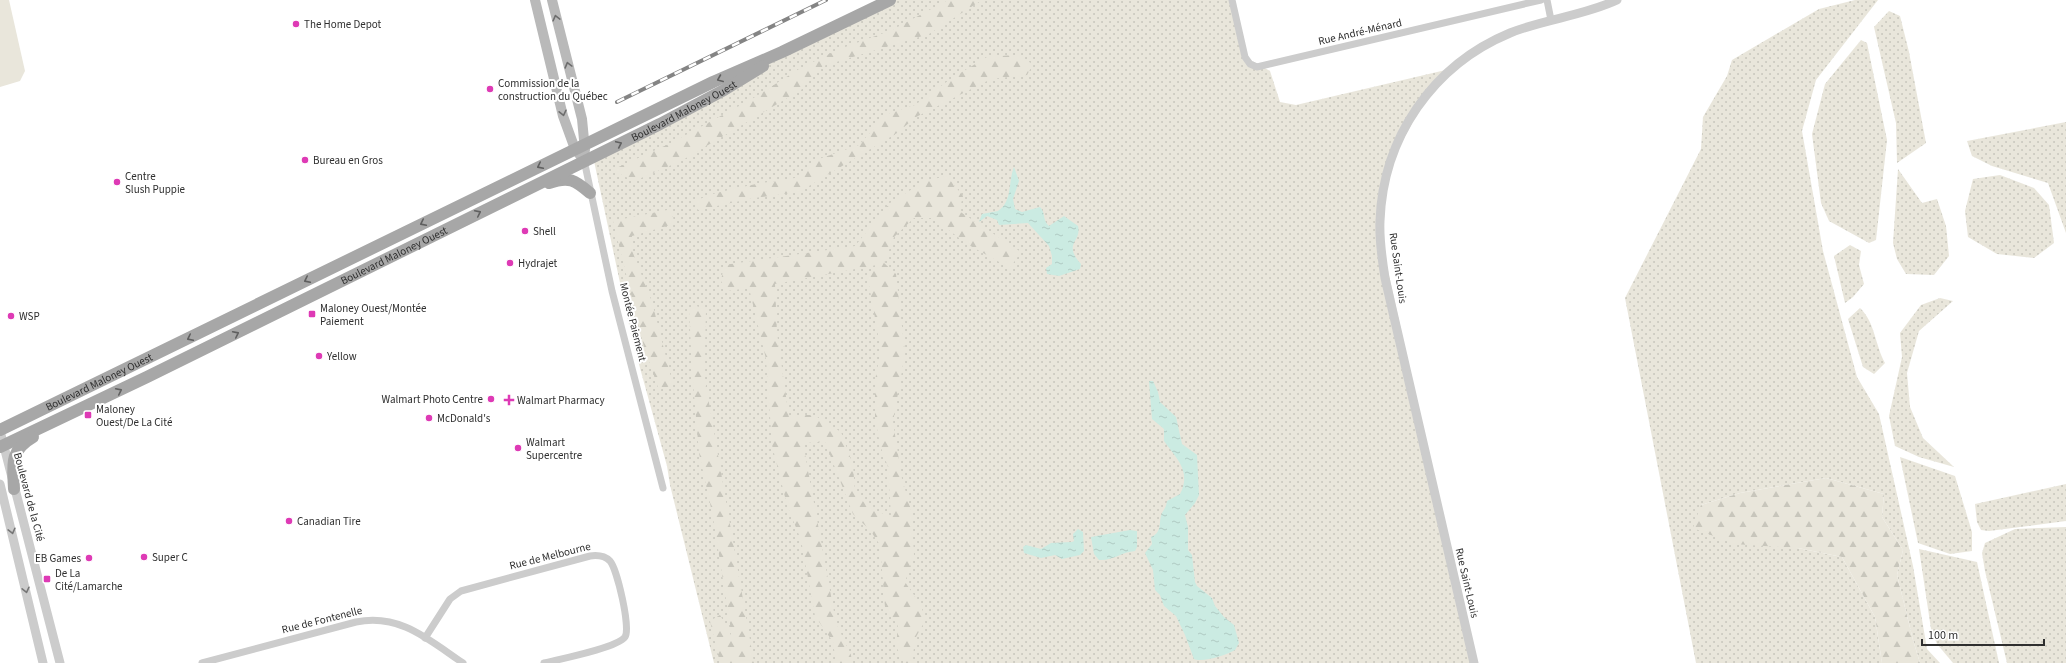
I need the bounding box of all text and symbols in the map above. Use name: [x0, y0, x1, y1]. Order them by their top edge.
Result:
one-way arrow: [552, 14, 561, 21]
street label: Rue André-Ménard: [1317, 15, 1403, 49]
place label: The Home Depot: [304, 17, 382, 32]
marker: The Home Depot: [291, 19, 301, 29]
one-way arrow: [564, 61, 573, 68]
one-way arrow: [717, 74, 724, 82]
place label: Commission de la construction du Québec: [498, 76, 608, 104]
street label: Boulevard Maloney Ouest: [628, 76, 740, 145]
marker: Commission de la construction du Québec: [485, 84, 495, 94]
one-way arrow: [558, 110, 566, 116]
one-way arrow: [615, 141, 623, 149]
place label: Bureau en Gros: [313, 153, 383, 168]
marker: Bureau en Gros: [300, 155, 310, 165]
one-way arrow: [537, 161, 544, 169]
place label: Centre Slush Puppie: [125, 169, 186, 197]
marker: Centre Slush Puppie: [112, 177, 122, 187]
one-way arrow: [473, 210, 481, 218]
one-way arrow: [420, 218, 427, 226]
street label: Boulevard Maloney Ouest: [338, 222, 450, 288]
place label: Shell: [533, 224, 556, 239]
marker: Shell: [520, 226, 530, 236]
street label: Rue Saint-Louis: [1386, 232, 1410, 305]
place label: Hydrajet: [518, 256, 558, 271]
marker: Hydrajet: [505, 258, 515, 268]
one-way arrow: [303, 276, 311, 283]
street label: Montée Paiement: [616, 281, 650, 363]
place label: Maloney Ouest/Montée Paiement: [320, 301, 427, 329]
place label: WSP: [19, 309, 40, 324]
marker: Maloney Ouest/Montée Paiement: [307, 309, 317, 319]
marker: WSP: [6, 311, 16, 321]
one-way arrow: [232, 331, 239, 339]
one-way arrow: [187, 333, 194, 341]
street label: Boulevard Maloney Ouest: [43, 349, 155, 414]
place label: Yellow: [326, 349, 357, 364]
marker: Yellow: [314, 351, 324, 361]
one-way arrow: [115, 388, 122, 396]
place label: Walmart Photo Centre: [381, 392, 484, 407]
place label: Walmart Pharmacy: [517, 393, 605, 408]
marker: Walmart Photo Centre: [486, 394, 496, 404]
marker: Walmart Pharmacy: [504, 395, 514, 405]
place label: Maloney Ouest/De La Cité: [96, 402, 173, 430]
marker: Maloney Ouest/De La Cité: [83, 410, 93, 420]
place label: McDonald's: [437, 411, 491, 426]
marker: McDonald's: [424, 413, 434, 423]
place label: Walmart Supercentre: [526, 435, 583, 463]
marker: Walmart Supercentre: [513, 443, 523, 453]
street label: Boulevard de la Cité: [10, 451, 48, 544]
place label: Canadian Tire: [297, 514, 361, 529]
marker: Canadian Tire: [284, 516, 294, 526]
one-way arrow: [7, 528, 16, 535]
street label: Rue de Melbourne: [508, 539, 593, 573]
street label: Rue Saint-Louis: [1452, 547, 1482, 620]
place label: Super C: [152, 550, 188, 565]
place label: EB Games: [35, 551, 81, 566]
marker: Super C: [139, 552, 149, 562]
marker: EB Games: [84, 553, 94, 563]
place label: De La Cité/Lamarche: [55, 566, 123, 594]
marker: De La Cité/Lamarche: [42, 574, 52, 584]
one-way arrow: [21, 586, 30, 593]
street label: Rue de Fontenelle: [280, 603, 364, 637]
scale bar: [1922, 621, 2044, 647]
text: 100 m: [1928, 627, 1958, 644]

